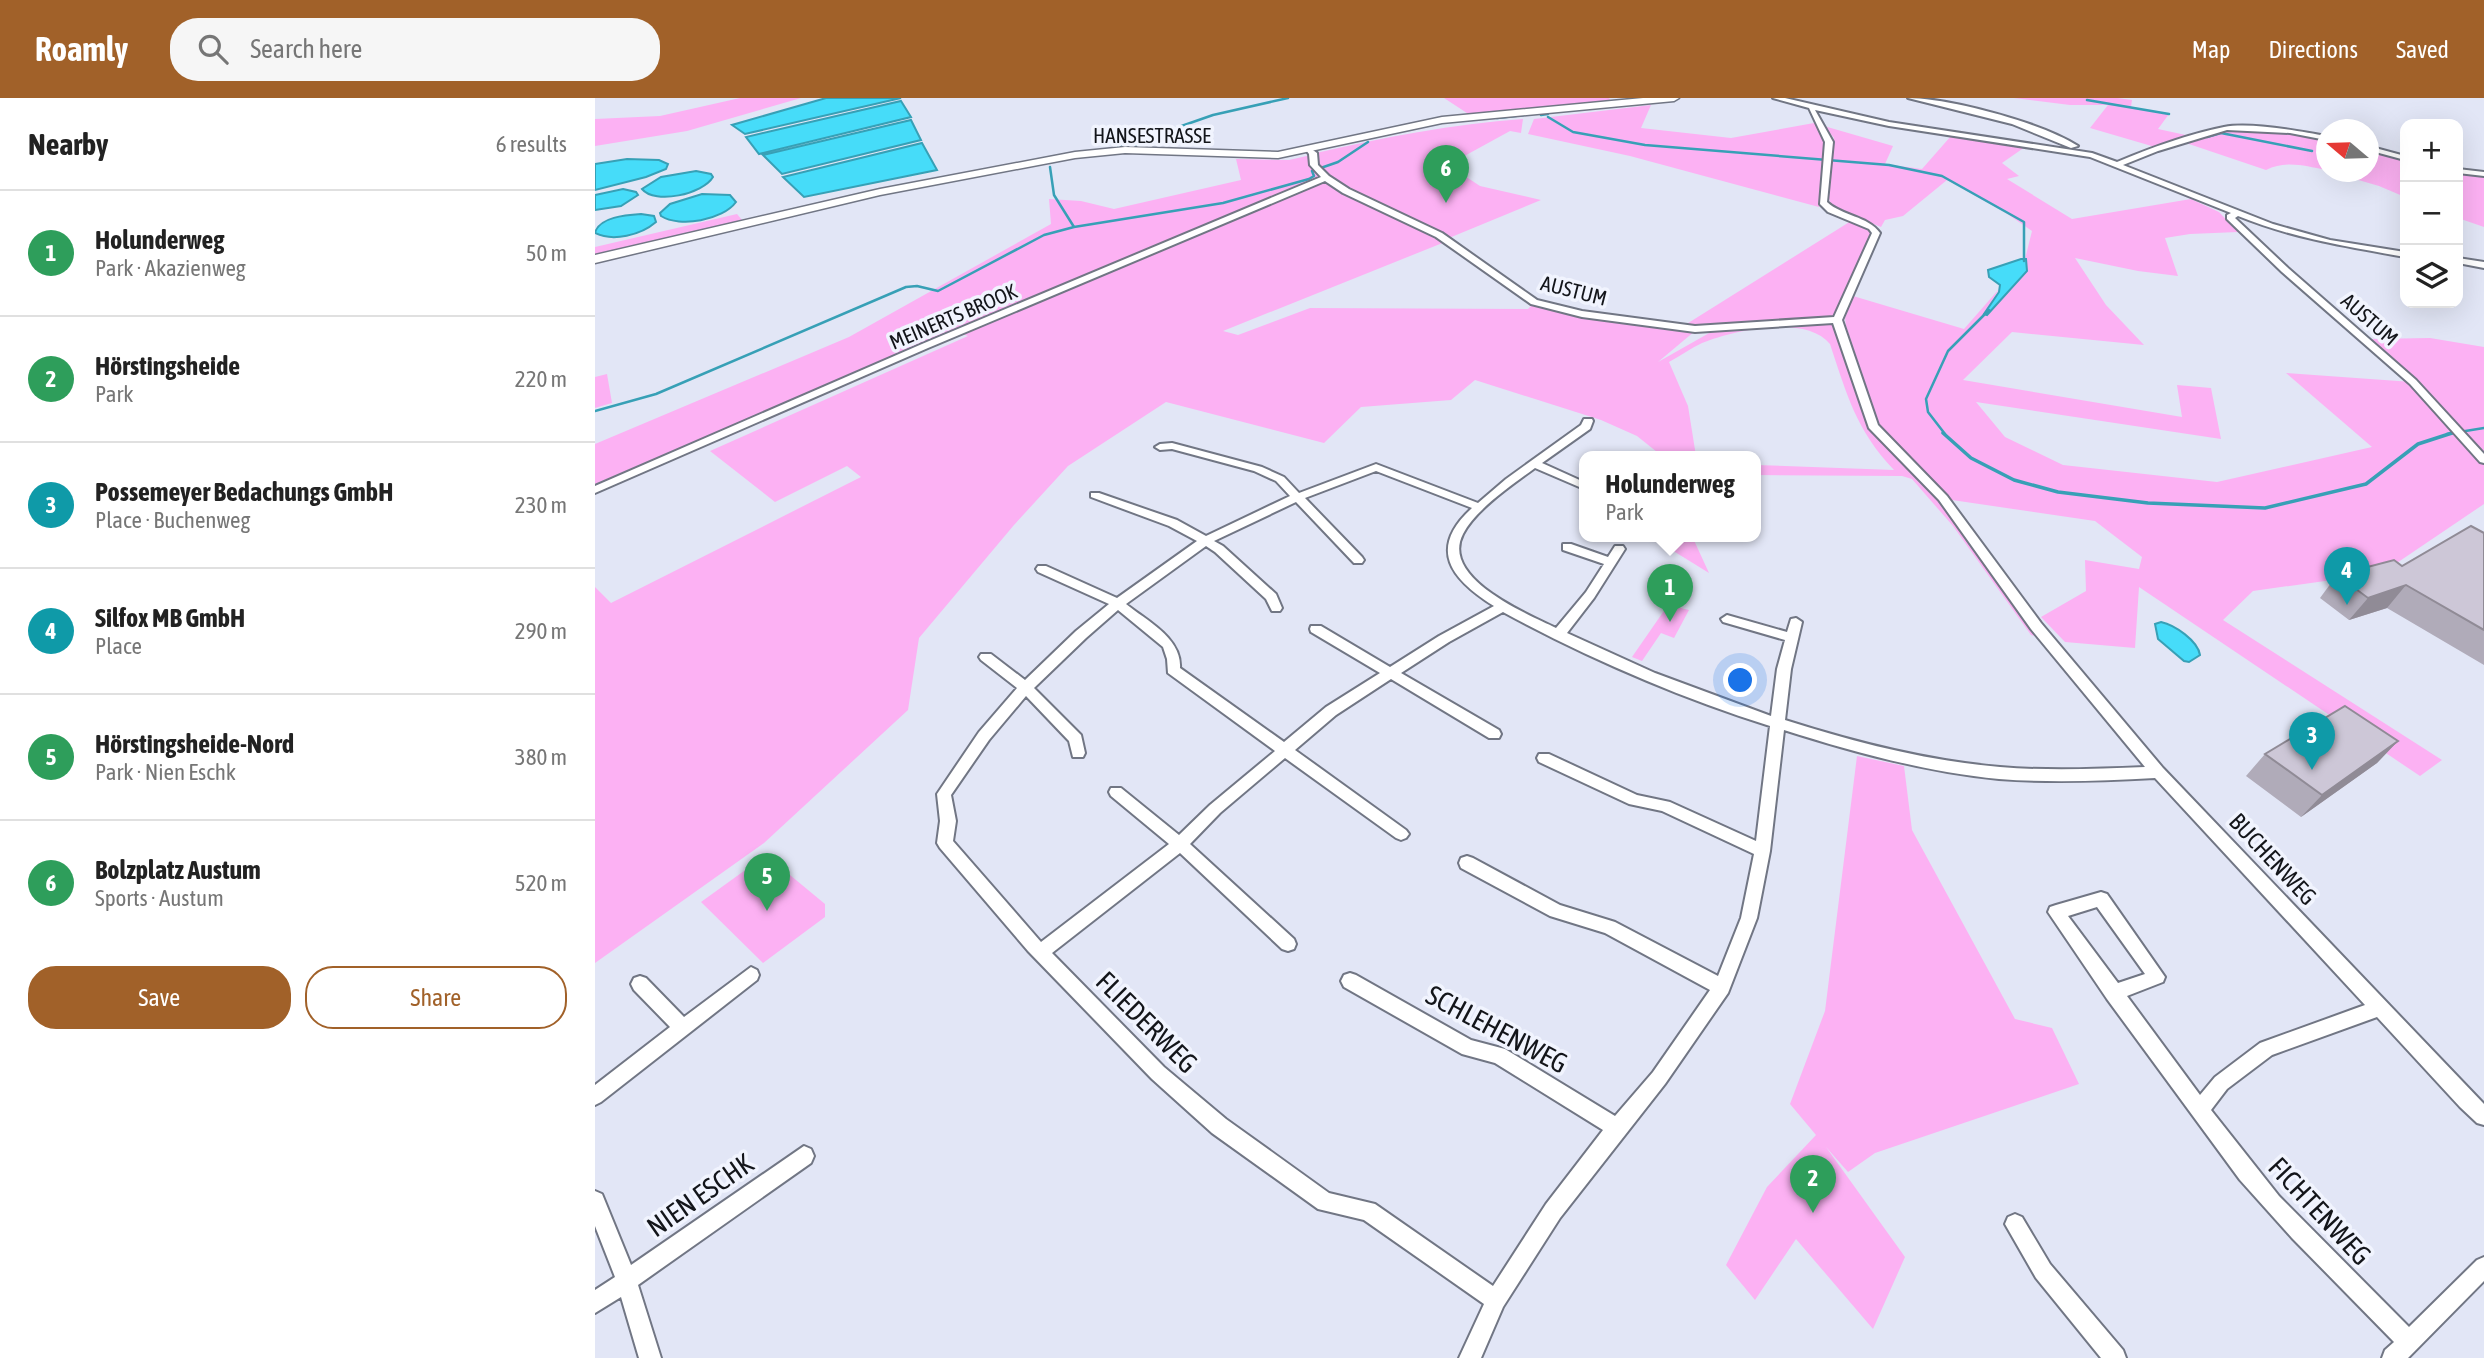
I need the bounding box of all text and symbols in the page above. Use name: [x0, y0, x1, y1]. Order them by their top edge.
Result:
search box: [170, 18, 660, 81]
text: Roamly: [35, 30, 128, 68]
icon: search: [194, 30, 232, 68]
text: Search here: [250, 34, 362, 64]
text: Map: [2192, 36, 2230, 63]
text: Directions: [2268, 36, 2358, 63]
text: Saved: [2396, 36, 2449, 63]
north arrow: [2316, 119, 2379, 182]
map controls: [2400, 119, 2463, 308]
button: +: [2400, 119, 2463, 182]
street label: HANSESTRASSE: [1093, 123, 1211, 147]
text: Nearby: [28, 127, 108, 161]
text: 6 results: [496, 131, 567, 157]
pin: 6: [1423, 145, 1469, 203]
button: −: [2400, 182, 2463, 245]
text: Holunderweg: [95, 225, 224, 255]
text: 1: [46, 240, 56, 266]
text: 50 m: [526, 240, 567, 266]
button: layers: [2400, 245, 2463, 308]
text: Park · Akazienweg: [95, 255, 246, 281]
street label: AUSTUM: [1539, 270, 1609, 310]
street label: MEINERTS BROOK: [886, 278, 1021, 354]
street label: AUSTUM: [2337, 288, 2403, 350]
text: Hörstingsheide: [95, 351, 240, 381]
text: 2: [46, 366, 56, 392]
text: 220 m: [515, 366, 567, 392]
text: Park: [95, 381, 133, 407]
popup: [1579, 451, 1761, 542]
text: Holunderweg: [1605, 469, 1735, 499]
text: Possemeyer Bedachungs GmbH: [95, 477, 393, 507]
text: 3: [46, 492, 56, 518]
text: 230 m: [515, 492, 567, 518]
text: Park: [1605, 499, 1644, 525]
text: Place · Buchenweg: [95, 507, 250, 533]
pin: 4: [2324, 547, 2370, 605]
pin: 1: [1647, 564, 1693, 622]
text: Silfox MB GmbH: [95, 603, 245, 633]
text: 4: [46, 618, 56, 644]
text: 290 m: [515, 618, 567, 644]
text: Place: [95, 633, 142, 659]
your location: [1723, 663, 1757, 697]
pin: 3: [2289, 712, 2335, 770]
text: Hörstingsheide-Nord: [95, 729, 294, 759]
text: 5: [46, 744, 56, 770]
text: 380 m: [515, 744, 567, 770]
text: Park · Nien Eschk: [95, 759, 236, 785]
street label: BUCHENWEG: [2224, 808, 2322, 910]
pin: 5: [744, 853, 790, 911]
text: Bolzplatz Austum: [95, 855, 261, 885]
text: 6: [46, 870, 56, 896]
text: 520 m: [515, 870, 567, 896]
text: Sports · Austum: [95, 885, 224, 911]
street label: FLIEDERWEG: [1090, 965, 1204, 1079]
button: Save: [28, 966, 291, 1029]
button: Share: [305, 966, 567, 1029]
street label: SCHLEHENWEG: [1421, 978, 1573, 1080]
street label: NIEN ESCHK: [641, 1147, 759, 1243]
street label: FICHTENWEG: [2262, 1151, 2378, 1271]
pin: 2: [1790, 1155, 1836, 1213]

